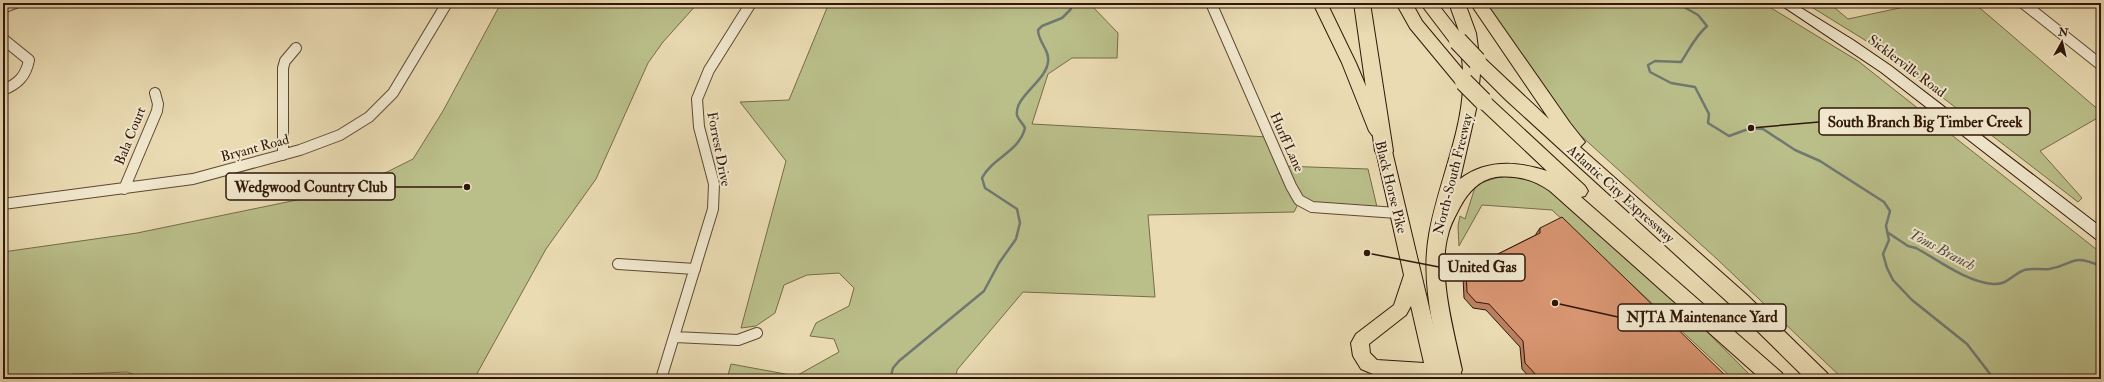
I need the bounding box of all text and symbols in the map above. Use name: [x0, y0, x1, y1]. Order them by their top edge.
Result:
north arrow: [2042, 22, 2082, 62]
text: N: [2057, 25, 2070, 40]
street label: Sicklerville Road: [1865, 31, 1950, 101]
street label: Bala Court: [111, 104, 150, 168]
callout: South Branch Big Timber Creek: [1819, 108, 2030, 135]
street label: Hurff Lane: [1266, 109, 1308, 175]
street label: Forrest Drive: [703, 110, 735, 188]
street label: North-South Freeway: [1430, 111, 1477, 237]
text: South Branch Big Timber Creek: [1828, 113, 2023, 133]
street label: Bryant Road: [219, 131, 291, 166]
street label: Black Horse Pike: [1371, 139, 1411, 235]
street label: Atlantic City Expressway: [1562, 141, 1679, 248]
callout: Wedgwood Country Club: [226, 173, 395, 200]
text: Wedgwood Country Club: [234, 178, 388, 198]
water label: Toms Branch: [1906, 225, 1979, 275]
callout: United Gas: [1439, 254, 1525, 281]
text: United Gas: [1447, 258, 1517, 277]
callout: NJTA Maintenance Yard: [1618, 304, 1786, 331]
text: NJTA Maintenance Yard: [1625, 308, 1778, 328]

